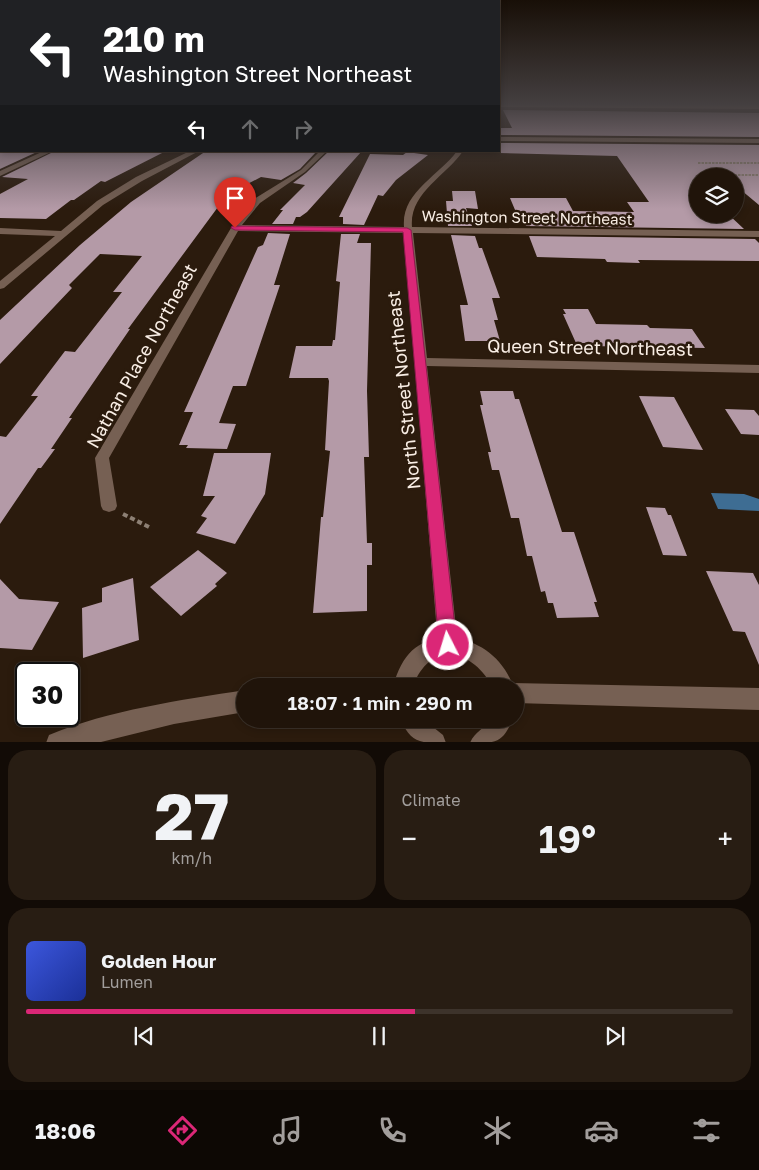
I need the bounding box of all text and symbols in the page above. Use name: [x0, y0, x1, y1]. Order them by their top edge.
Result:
text: 210 m: [103, 18, 205, 60]
icon: left: [20, 20, 85, 85]
text: Washington Street Northeast: [103, 60, 412, 87]
icon: left: [183, 115, 211, 143]
icon: ahead: [236, 115, 264, 143]
icon: right: [289, 115, 317, 143]
map controls: [689, 168, 744, 223]
button: layers: [689, 168, 744, 223]
pin: [214, 177, 256, 228]
icon: arrive: [221, 184, 249, 212]
street label: Washington Street Northeast: [421, 206, 633, 228]
street label: Nathan Place Northeast: [81, 259, 201, 452]
street label: North Street Northeast: [382, 290, 424, 491]
street label: Queen Street Northeast: [487, 334, 693, 360]
position arrow: [421, 618, 473, 670]
speed limit sign: 30: [15, 662, 80, 727]
text: 18:07 · 1 min · 290 m: [288, 691, 472, 714]
text: 27: [154, 776, 229, 854]
text: Climate: [402, 790, 461, 810]
text: 19°: [538, 816, 596, 861]
text: −: [402, 822, 417, 855]
text: +: [718, 822, 733, 855]
text: km/h: [171, 848, 212, 868]
text: Golden Hour: [101, 949, 216, 972]
text: Lumen: [101, 972, 153, 992]
icon: previous: [130, 1022, 158, 1050]
icon: pause: [365, 1022, 393, 1050]
icon: next: [601, 1022, 629, 1050]
icon: directions: [165, 1113, 200, 1148]
icon: music: [270, 1113, 305, 1148]
icon: phone: [375, 1113, 410, 1148]
icon: climate: [480, 1113, 515, 1148]
icon: car: [584, 1113, 619, 1148]
icon: filters: [689, 1113, 724, 1148]
text: 18:06: [35, 1117, 96, 1144]

